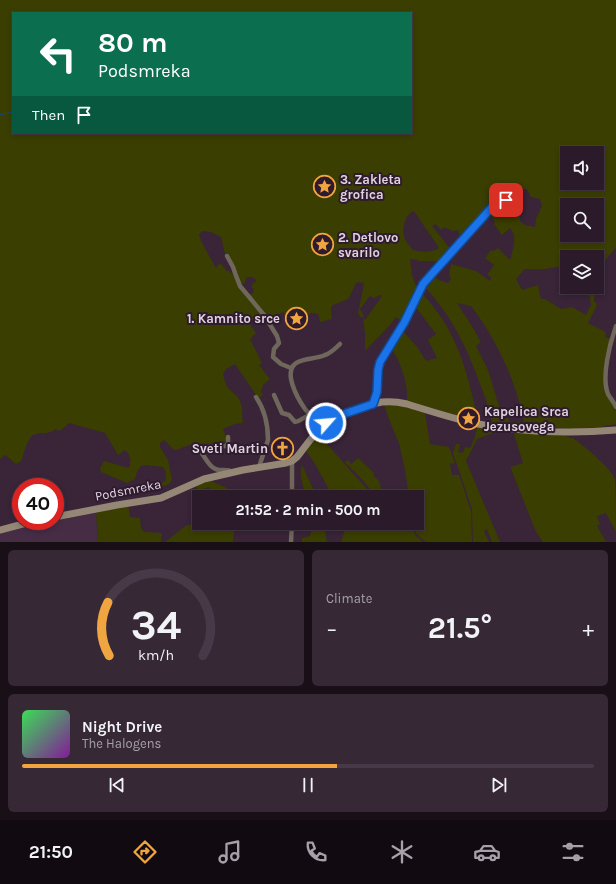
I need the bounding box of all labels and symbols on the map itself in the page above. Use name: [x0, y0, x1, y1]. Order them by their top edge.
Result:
place label: 3. Zakleta grofica: [340, 172, 401, 202]
place icon: 3. Zakleta grofica: [312, 173, 338, 199]
pin: [489, 183, 523, 217]
place label: 2. Detlovo svarilo: [338, 230, 398, 260]
place icon: 2. Detlovo svarilo: [310, 231, 336, 257]
place icon: 1. Kamnito srce: [283, 305, 309, 331]
place label: 1. Kamnito srce: [187, 311, 280, 326]
position arrow: [305, 402, 347, 444]
place label: Kapelica Srca Jezusovega: [484, 404, 569, 434]
place icon: Kapelica Srca Jezusovega: [456, 405, 482, 431]
church icon: Sveti Martin: [270, 435, 296, 461]
place label: Sveti Martin: [192, 441, 268, 456]
street label: Podsmreka: [94, 476, 162, 504]
speed limit sign: 40: [12, 478, 64, 530]

